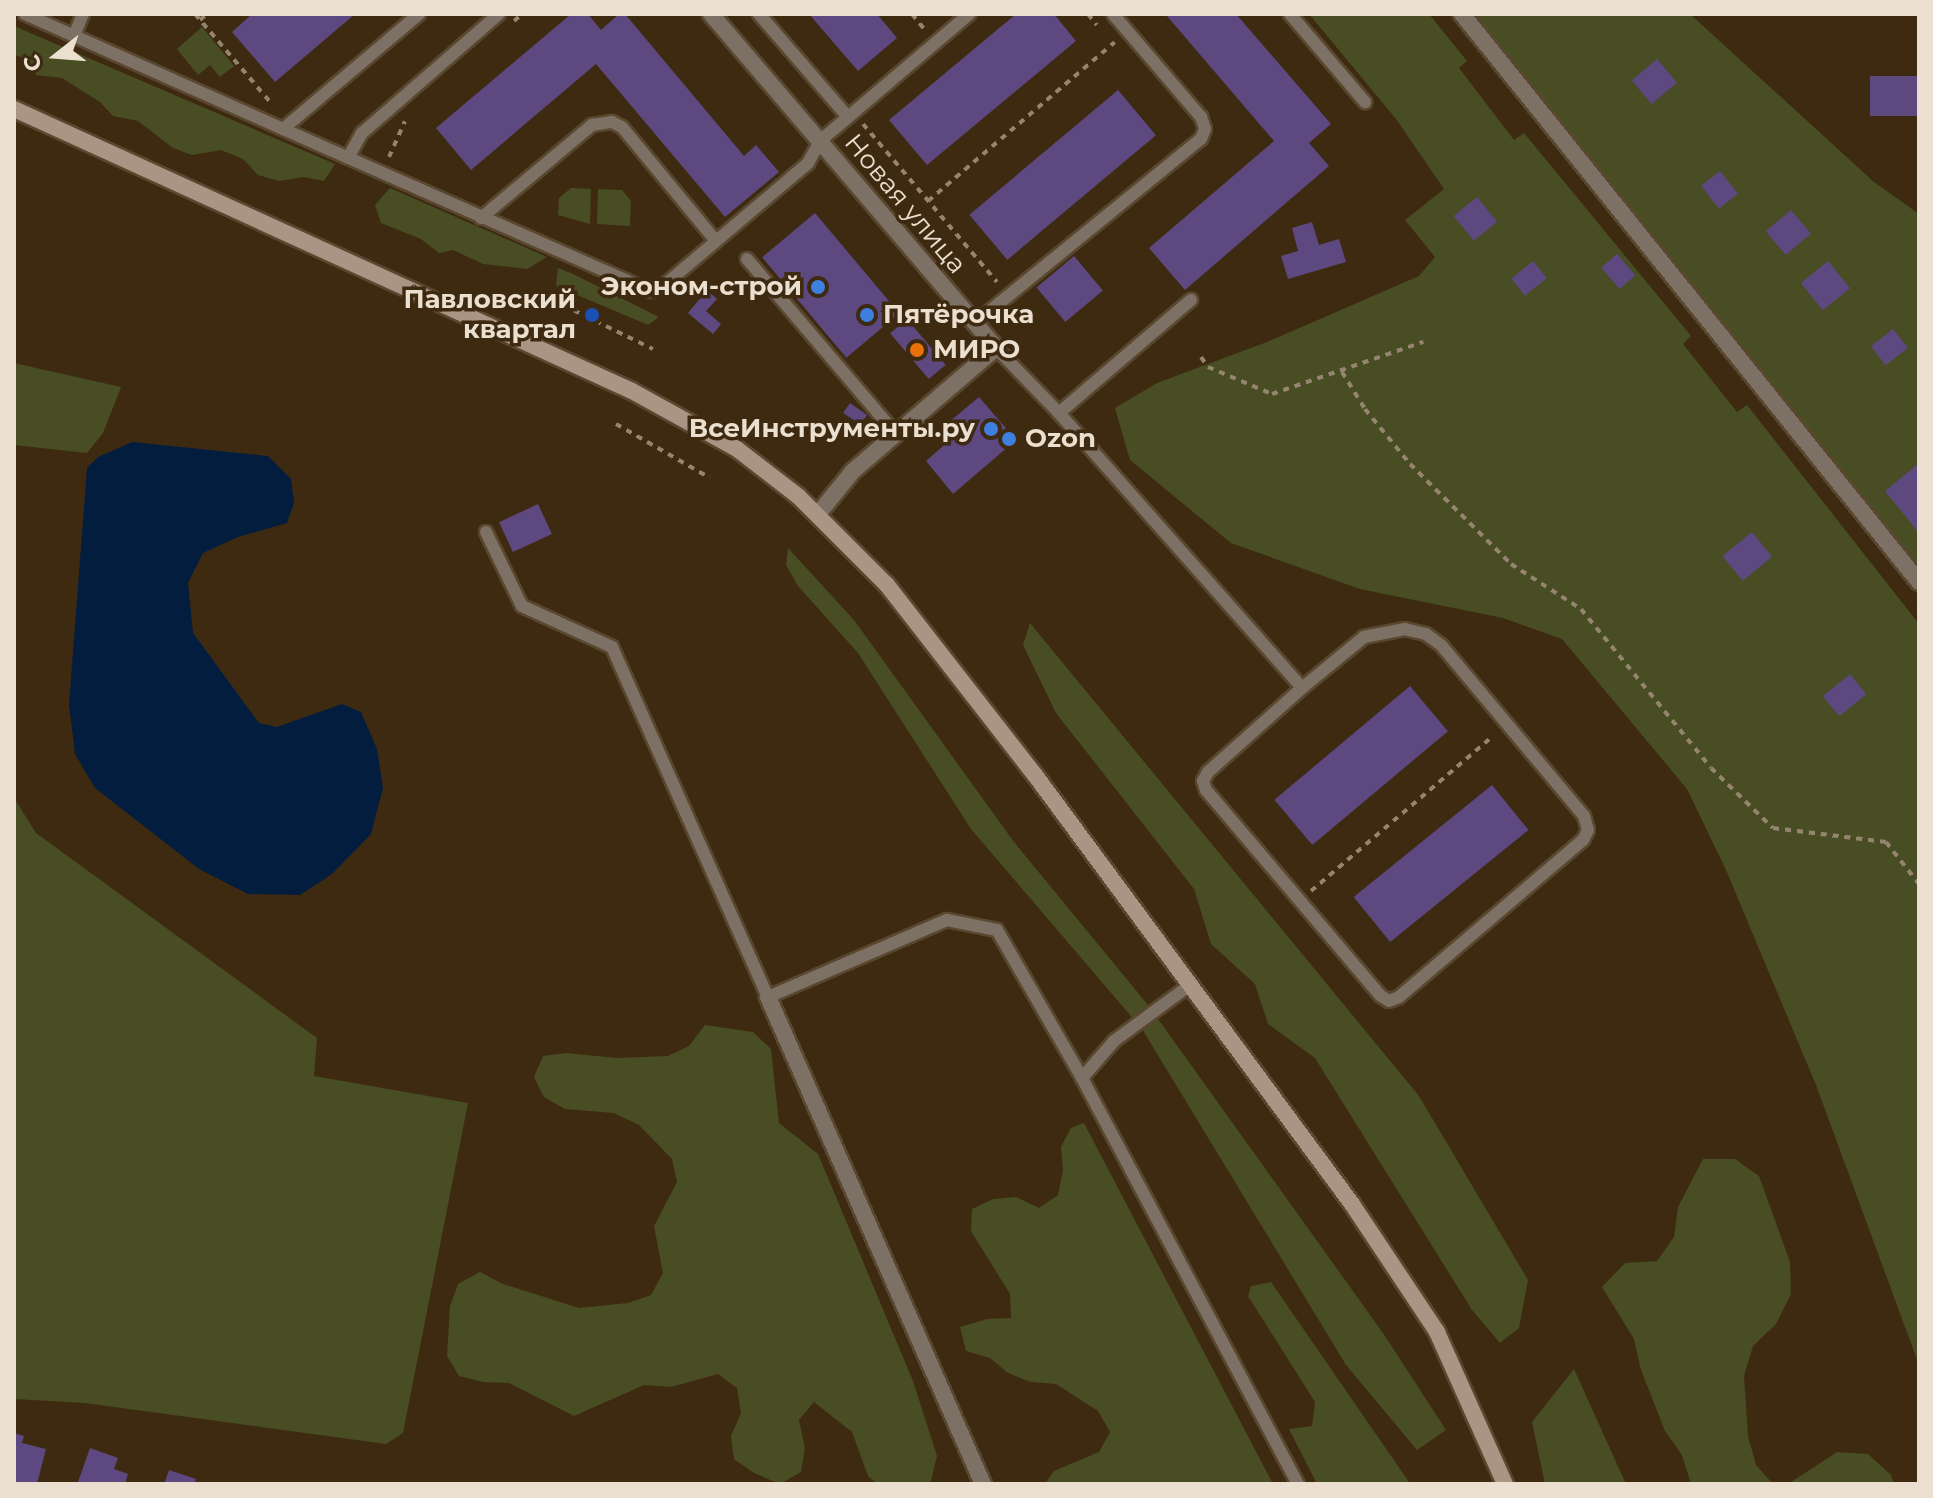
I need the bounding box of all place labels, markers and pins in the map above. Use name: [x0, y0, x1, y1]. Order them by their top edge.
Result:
place label: Эконом-строй: [601, 271, 802, 303]
marker: Эконом-строй: [809, 278, 827, 296]
place label: Павловский квартал: [404, 284, 576, 346]
place label: Пятёрочка: [883, 299, 1034, 331]
marker: Павловский квартал: [583, 306, 601, 324]
marker: Пятёрочка: [858, 306, 876, 324]
place label: МИРО: [933, 334, 1020, 366]
marker: МИРО: [908, 341, 926, 359]
place label: ВсеИнструменты.ру: [689, 413, 975, 445]
marker: ВсеИнструменты.ру: [982, 420, 1000, 438]
place label: Ozon: [1025, 423, 1096, 455]
marker: Ozon: [1000, 430, 1018, 448]

